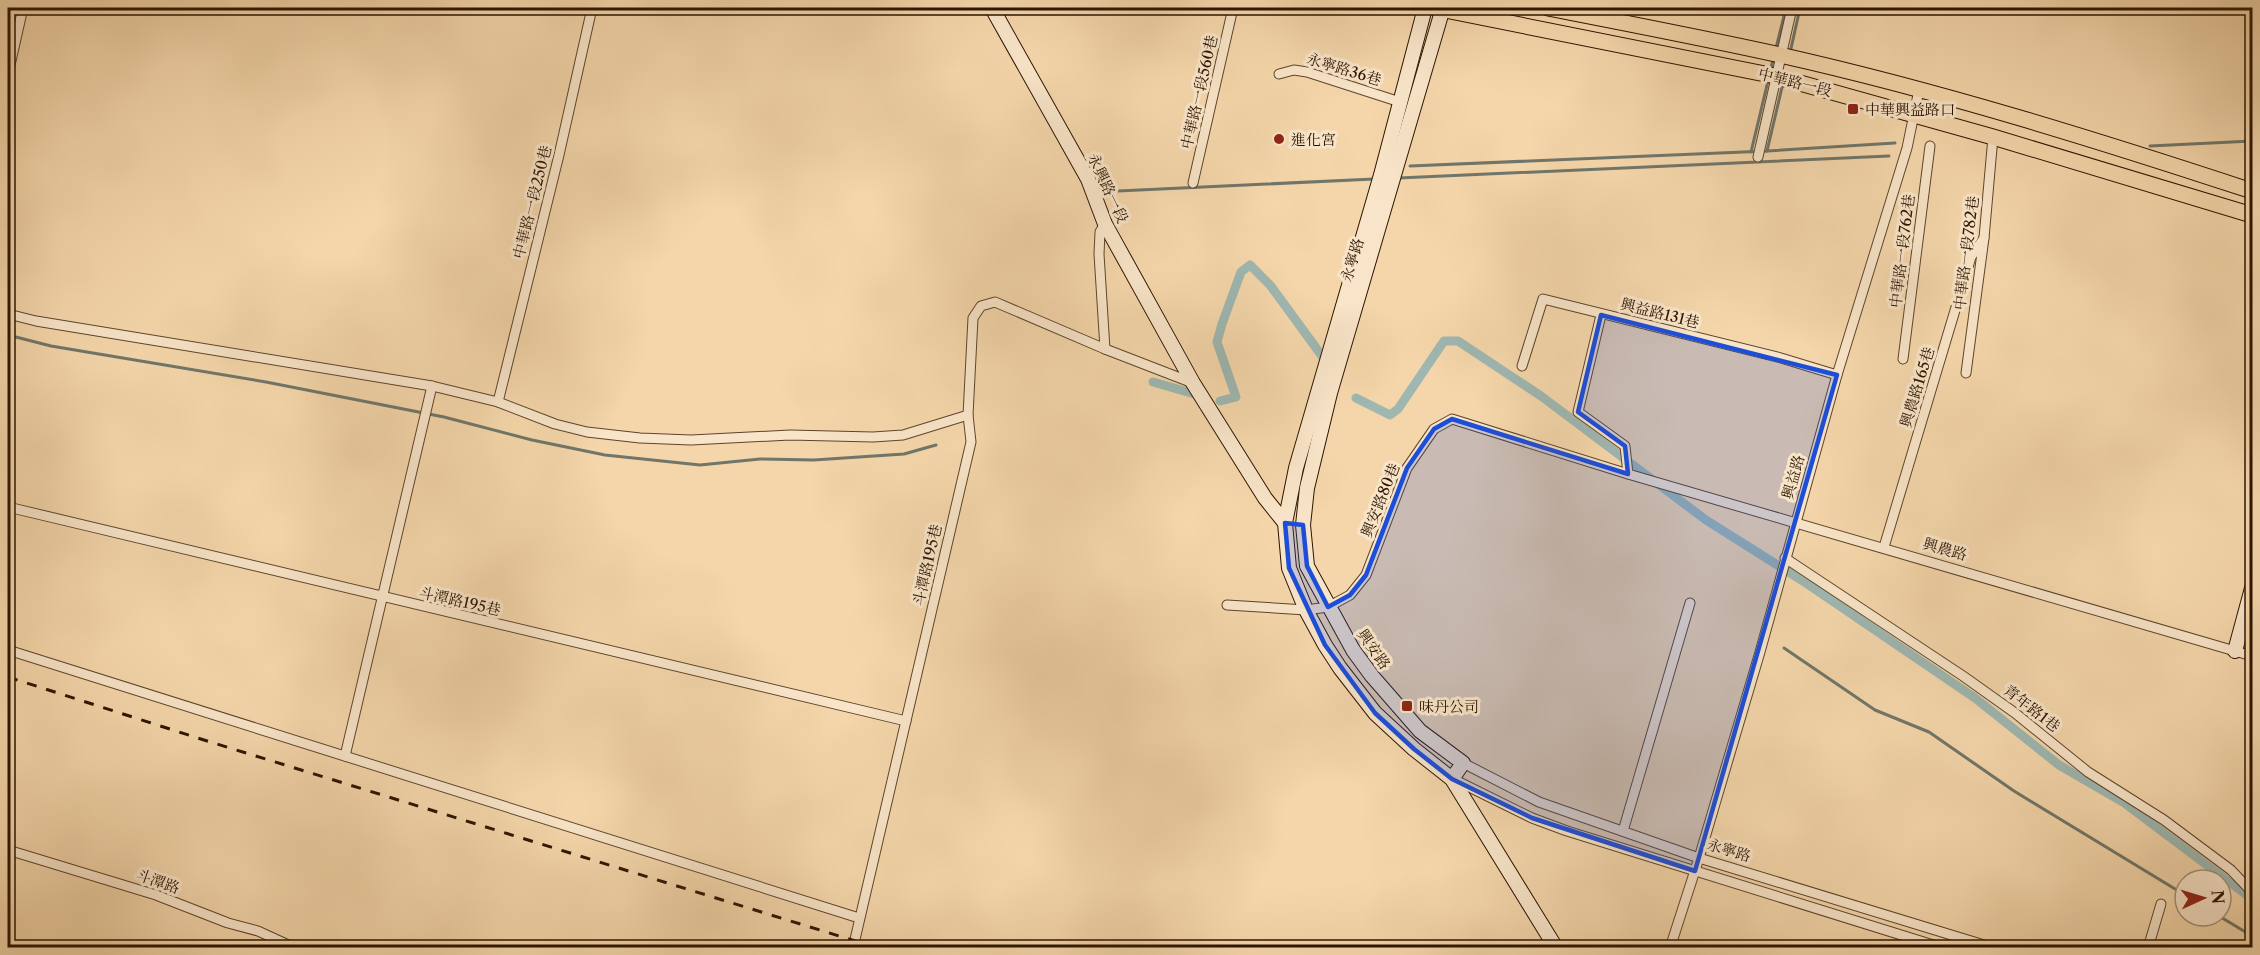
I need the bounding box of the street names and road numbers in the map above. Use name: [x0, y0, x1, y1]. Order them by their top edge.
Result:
street label: 中華路一段560巷: [1177, 33, 1221, 151]
street label: 永寧路36巷: [1304, 49, 1384, 89]
street label: 中華路一段: [1756, 64, 1834, 100]
street label: 中華路一段250巷: [509, 143, 555, 261]
street label: 永興路一段: [1084, 150, 1132, 226]
street label: 中華路一段762巷: [1886, 193, 1918, 309]
street label: 中華路一段782巷: [1950, 195, 1982, 311]
street label: 永寧路: [1336, 236, 1368, 284]
street label: 興益路131巷: [1618, 294, 1702, 332]
street label: 興農路165巷: [1896, 344, 1938, 430]
street label: 興益路: [1778, 453, 1808, 501]
street label: 興安路80巷: [1357, 460, 1403, 540]
street label: 斗潭路195巷: [908, 522, 946, 608]
street label: 興農路: [1921, 534, 1969, 564]
street label: 斗潭路195巷: [417, 582, 503, 620]
street label: 興安路: [1353, 625, 1395, 673]
street label: 青年路1巷: [2000, 680, 2064, 736]
street label: 永寧路: [1705, 834, 1753, 866]
street label: 斗潭路: [134, 865, 182, 897]

